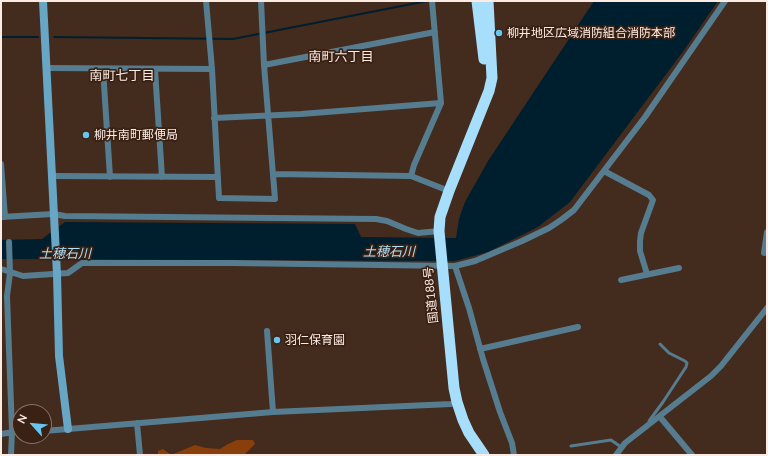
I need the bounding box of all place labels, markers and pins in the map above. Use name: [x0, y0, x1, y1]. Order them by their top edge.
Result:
place label: 柳井地区広域消防組合消防本部: [507, 26, 675, 40]
marker: 柳井地区広域消防組合消防本部: [494, 28, 504, 38]
place label: 柳井南町郵便局: [94, 128, 178, 142]
marker: 柳井南町郵便局: [81, 130, 91, 140]
place label: 羽仁保育園: [285, 333, 345, 347]
marker: 羽仁保育園: [272, 335, 282, 345]

